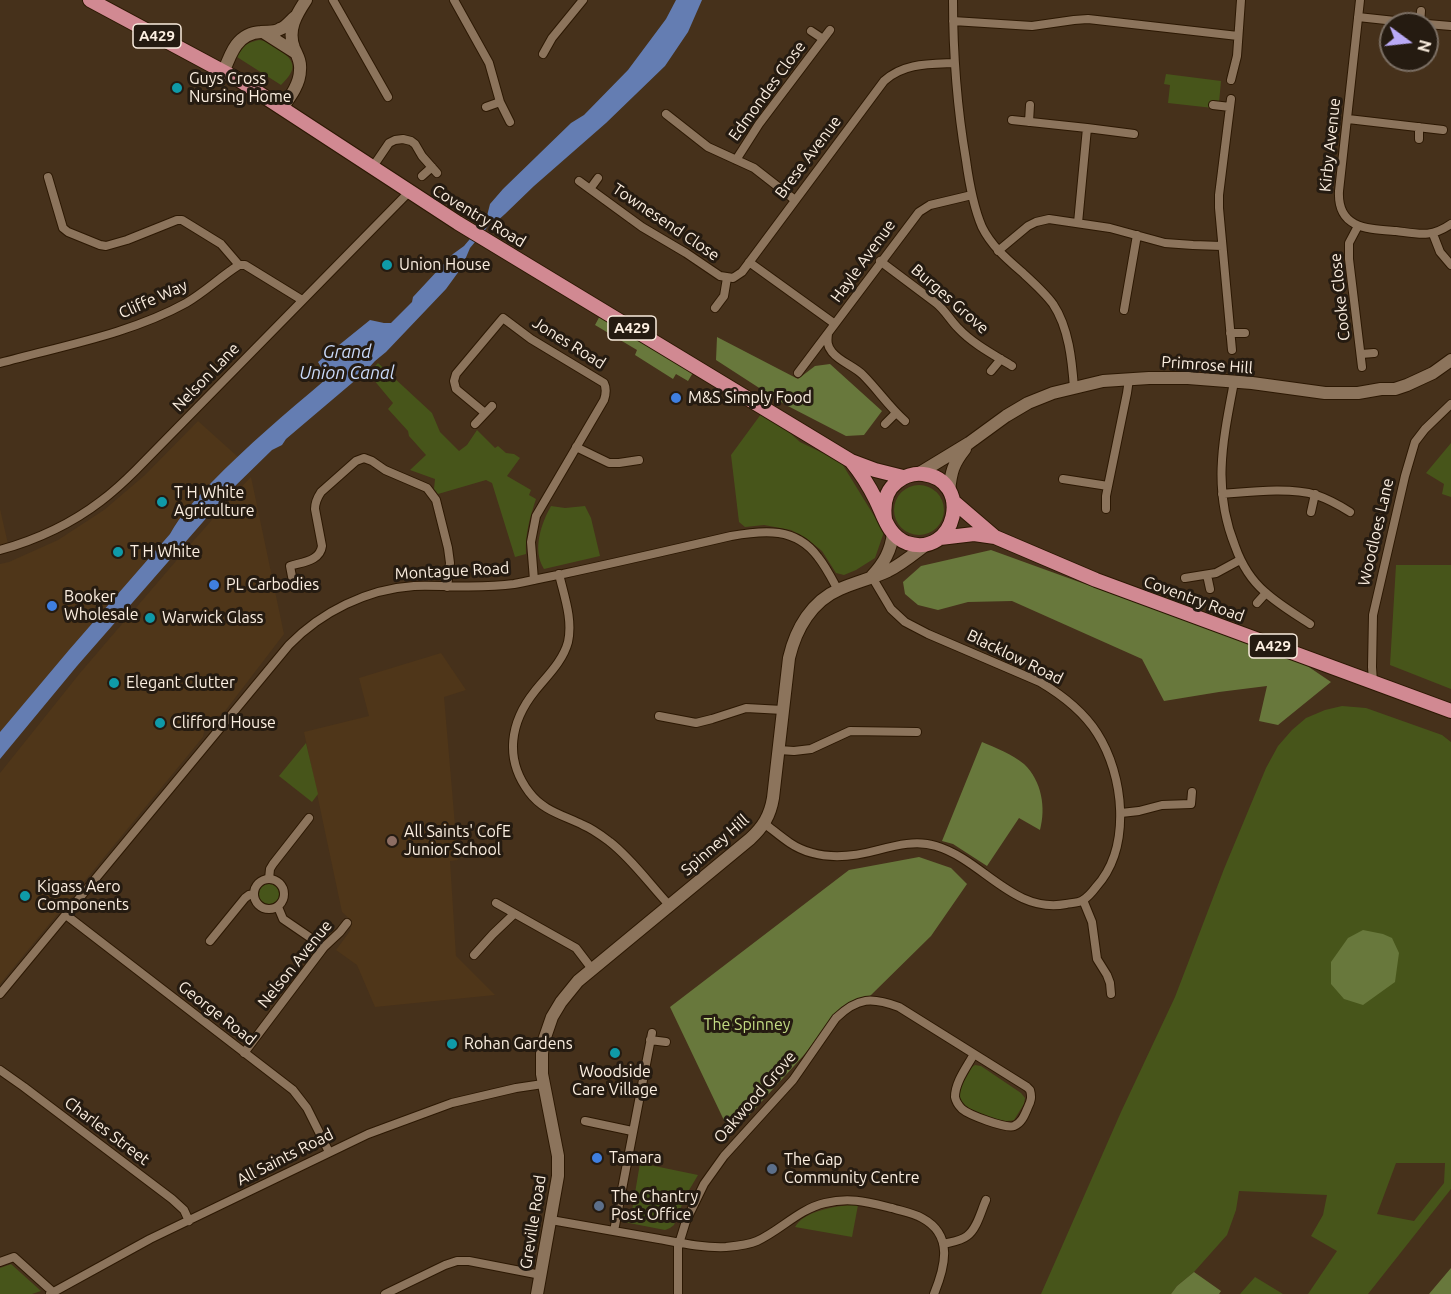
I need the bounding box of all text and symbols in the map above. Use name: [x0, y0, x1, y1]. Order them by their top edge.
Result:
north arrow: [1379, 12, 1439, 72]
road number: A429: [133, 24, 181, 48]
street label: Edmondes Close: [724, 37, 810, 145]
text: N: [1414, 38, 1435, 54]
place label: Guys Cross Nursing Home: [189, 69, 292, 107]
marker: Guys Cross Nursing Home: [170, 81, 184, 95]
street label: Kirby Avenue: [1316, 97, 1344, 193]
street label: Brese Avenue: [771, 112, 845, 202]
street label: Townesend Close: [609, 179, 723, 265]
street label: Coventry Road: [429, 181, 529, 251]
street label: Hayle Avenue: [827, 216, 899, 306]
street label: Cooke Close: [1326, 252, 1354, 342]
place label: Union House: [399, 255, 491, 275]
marker: Union House: [380, 258, 394, 272]
street label: Burges Grove: [907, 260, 993, 338]
street label: Cliffe Way: [116, 275, 190, 323]
street label: Jones Road: [529, 313, 609, 373]
road number: A429: [608, 316, 656, 340]
street label: Nelson Lane: [169, 339, 243, 415]
water label: Grand Union Canal: [299, 341, 395, 384]
street label: Primrose Hill: [1161, 352, 1253, 378]
place label: M&S Simply Food: [688, 388, 812, 408]
marker: M&S Simply Food: [669, 391, 683, 405]
street label: Woodloes Lane: [1354, 476, 1398, 588]
place label: T H White Agriculture: [174, 483, 255, 521]
marker: T H White Agriculture: [155, 495, 169, 509]
place label: T H White: [130, 542, 200, 562]
marker: T H White: [111, 545, 125, 559]
street label: Montague Road: [394, 558, 510, 584]
street label: Coventry Road: [1141, 572, 1247, 626]
place label: PL Carbodies: [226, 575, 319, 595]
marker: PL Carbodies: [207, 578, 221, 592]
place label: Booker Wholesale: [64, 587, 138, 625]
marker: Booker Wholesale: [45, 599, 59, 613]
place label: Warwick Glass: [162, 608, 264, 628]
marker: Warwick Glass: [143, 611, 157, 625]
street label: Blacklow Road: [964, 625, 1066, 689]
road number: A429: [1249, 634, 1297, 658]
place label: Elegant Clutter: [126, 673, 235, 693]
marker: Elegant Clutter: [107, 676, 121, 690]
place label: Clifford House: [172, 713, 276, 733]
marker: Clifford House: [153, 716, 167, 730]
street label: Spinney Hill: [677, 810, 753, 880]
place label: All Saints' CofE Junior School: [404, 822, 511, 860]
marker: All Saints' CofE Junior School: [385, 834, 399, 848]
place label: Kigass Aero Components: [37, 877, 129, 915]
marker: Kigass Aero Components: [18, 889, 32, 903]
street label: Nelson Avenue: [254, 916, 336, 1012]
street label: George Road: [174, 977, 260, 1049]
park label: The Spinney: [704, 1015, 790, 1035]
place label: Rohan Gardens: [464, 1034, 573, 1054]
marker: Rohan Gardens: [445, 1037, 459, 1051]
marker: Woodside Care Village: [608, 1046, 622, 1060]
street label: Oakwood Grove: [710, 1047, 800, 1147]
place label: Woodside Care Village: [572, 1062, 658, 1100]
street label: Charles Street: [61, 1093, 153, 1169]
street label: All Saints Road: [233, 1124, 337, 1190]
place label: Tamara: [609, 1148, 662, 1168]
place label: The Gap Community Centre: [784, 1150, 920, 1188]
marker: Tamara: [590, 1151, 604, 1165]
marker: The Gap Community Centre: [765, 1162, 779, 1176]
street label: Greville Road: [516, 1174, 550, 1270]
place label: The Chantry Post Office: [611, 1187, 698, 1225]
marker: The Chantry Post Office: [592, 1199, 606, 1213]

